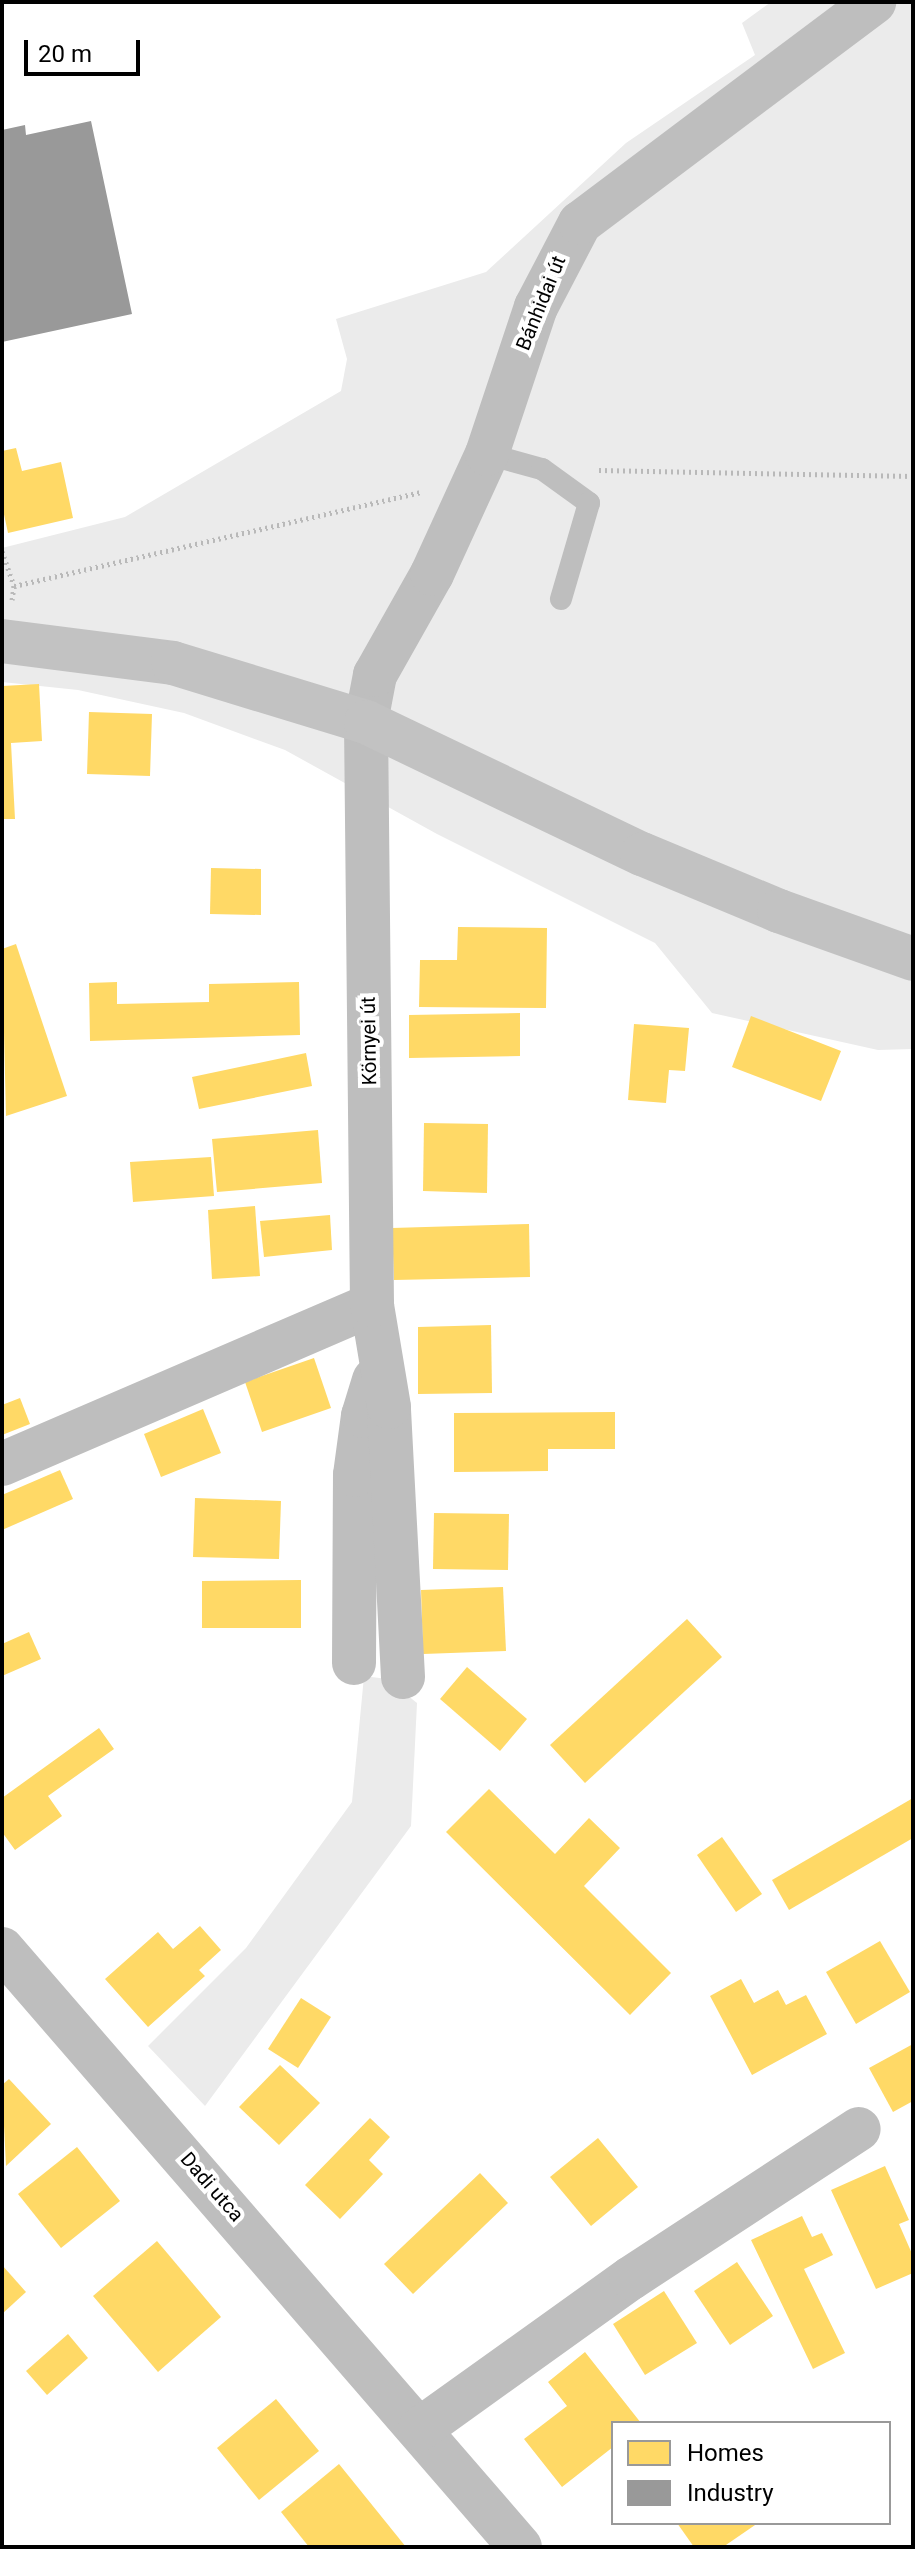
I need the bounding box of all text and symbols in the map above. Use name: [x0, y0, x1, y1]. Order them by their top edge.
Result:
scale bar: [28, 24, 144, 74]
text: 20 m: [38, 40, 92, 68]
street label: Bánhidai út: [511, 252, 571, 354]
street label: Környei út: [356, 996, 382, 1086]
street label: Dadi utca: [175, 2147, 249, 2227]
legend: [611, 2421, 891, 2525]
text: Homes: [687, 2439, 764, 2467]
text: Industry: [687, 2479, 773, 2507]

